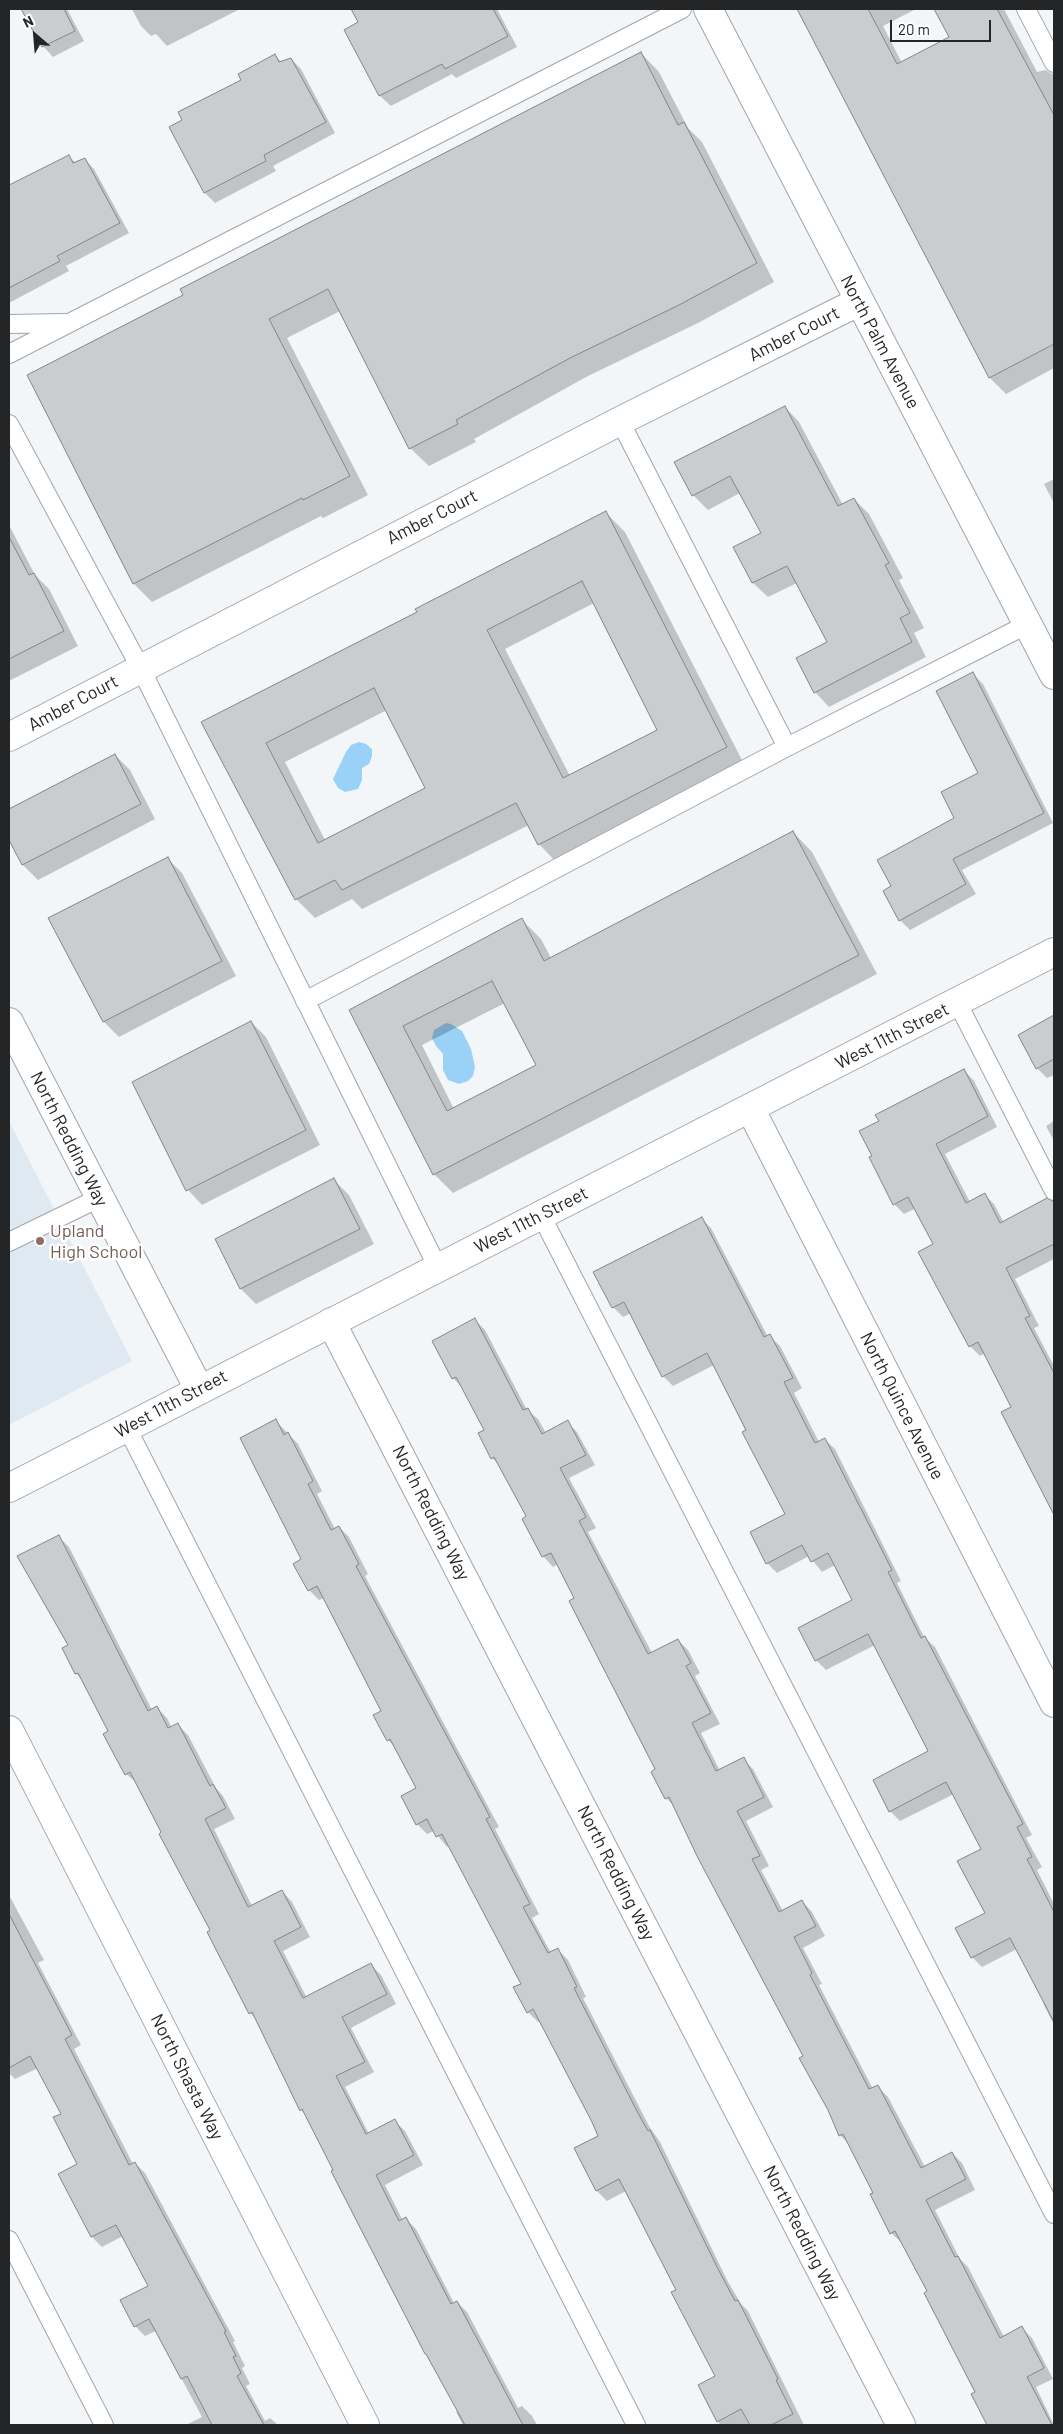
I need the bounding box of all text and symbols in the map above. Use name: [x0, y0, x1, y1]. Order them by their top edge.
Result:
north arrow: [10, 10, 60, 60]
scale bar: [893, 10, 994, 42]
text: N: [20, 12, 36, 31]
text: 20 m: [898, 20, 930, 38]
street label: North Palm Avenue: [836, 271, 924, 413]
street label: Amber Court: [745, 302, 843, 366]
street label: Amber Court: [383, 485, 481, 549]
street label: Amber Court: [24, 670, 122, 736]
street label: West 11th Street: [832, 998, 952, 1074]
street label: North Redding Way: [26, 1068, 112, 1210]
street label: West 11th Street: [471, 1182, 591, 1258]
place label: Upland High School: [50, 1220, 143, 1262]
marker: Upland High School: [34, 1235, 46, 1247]
street label: North Quince Avenue: [855, 1329, 949, 1483]
street label: West 11th Street: [111, 1365, 231, 1443]
street label: North Redding Way: [388, 1442, 474, 1584]
street label: North Redding Way: [573, 1802, 659, 1944]
street label: North Shasta Way: [146, 2010, 228, 2144]
street label: North Redding Way: [759, 2162, 845, 2304]

